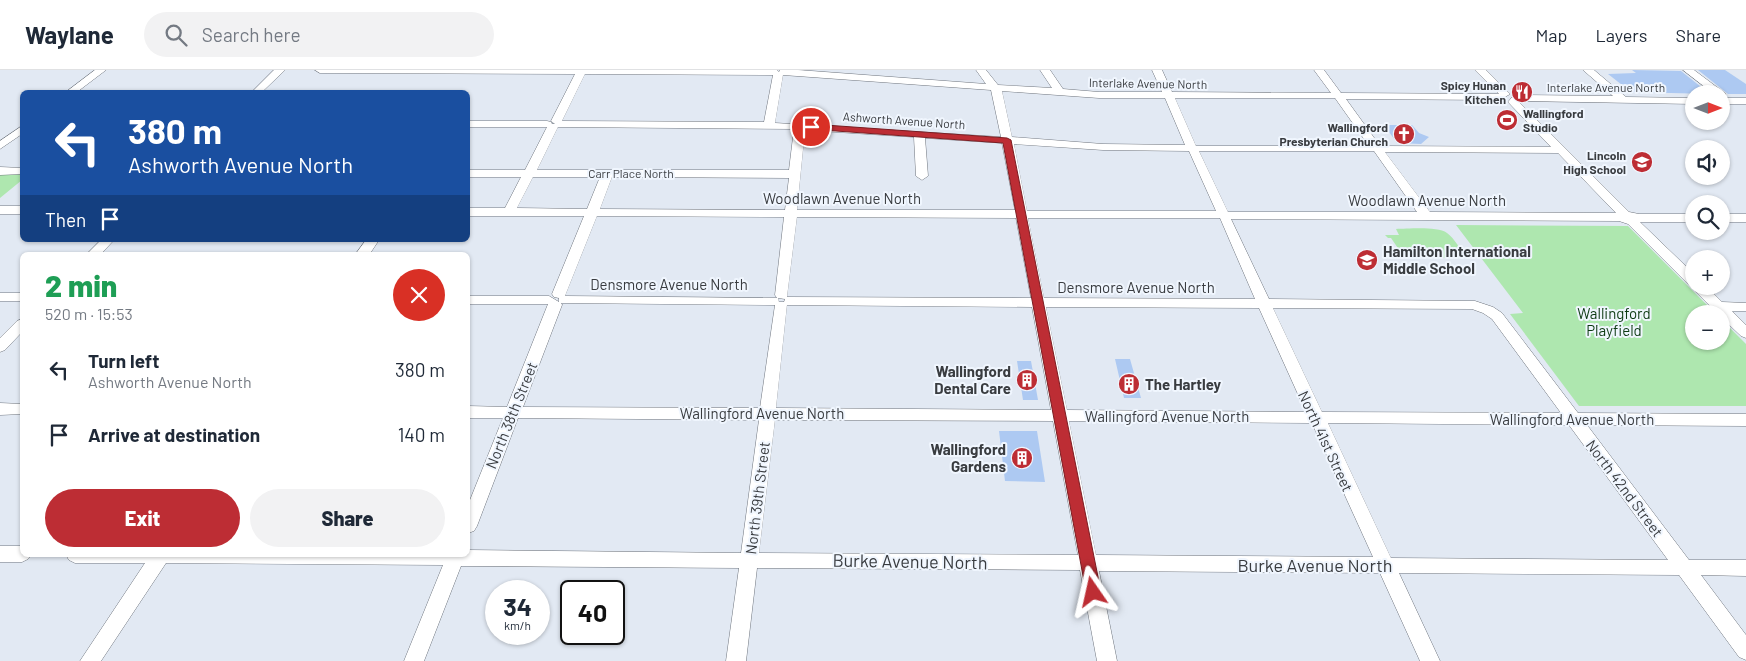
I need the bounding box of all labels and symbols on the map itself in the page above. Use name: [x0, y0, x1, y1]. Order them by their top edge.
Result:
street label: Interlake Avenue North: [1089, 75, 1207, 91]
place label: Spicy Hunan Kitchen: [1441, 78, 1506, 106]
restaurant icon: Spicy Hunan Kitchen: [1510, 80, 1534, 104]
street label: Interlake Avenue North: [1547, 80, 1665, 94]
north arrow: [1685, 85, 1730, 130]
pin: [790, 106, 832, 148]
place label: Wallingford Studio: [1523, 106, 1584, 134]
sports icon: Wallingford Studio: [1495, 108, 1519, 132]
street label: Ashworth Avenue North: [842, 109, 966, 131]
place label: Wallingford Presbyterian Church: [1279, 120, 1388, 148]
church icon: Wallingford Presbyterian Church: [1392, 122, 1416, 146]
place label: Lincoln High School: [1563, 148, 1626, 176]
school or university icon: Lincoln High School: [1630, 150, 1654, 174]
street label: Carr Place North: [588, 166, 674, 180]
street label: Woodlawn Avenue North: [763, 189, 921, 207]
street label: Woodlawn Avenue North: [1348, 191, 1506, 209]
place label: Hamilton International Middle School: [1383, 242, 1531, 277]
school or university icon: Hamilton International Middle School: [1355, 248, 1379, 272]
street label: Densmore Avenue North: [590, 275, 748, 293]
street label: Densmore Avenue North: [1057, 278, 1215, 296]
park label: Wallingford Playfield: [1577, 304, 1651, 339]
street label: North 38th Street: [481, 359, 541, 471]
place label: Wallingford Dental Care: [934, 362, 1011, 397]
building icon: Wallingford Dental Care: [1015, 368, 1039, 392]
building icon: The Hartley: [1117, 372, 1141, 396]
place label: The Hartley: [1145, 375, 1221, 393]
street label: North 41st Street: [1295, 388, 1357, 494]
street label: Wallingford Avenue North: [680, 404, 844, 422]
street label: Wallingford Avenue North: [1085, 407, 1249, 425]
street label: Wallingford Avenue North: [1490, 410, 1654, 428]
street label: North 42nd Street: [1583, 436, 1667, 540]
place label: Wallingford Gardens: [930, 440, 1006, 475]
street label: North 39th Street: [741, 441, 773, 555]
building icon: Wallingford Gardens: [1010, 446, 1034, 470]
street label: Burke Avenue North: [832, 549, 988, 573]
street label: Burke Avenue North: [1238, 554, 1392, 576]
position arrow: [1066, 565, 1118, 617]
speed limit sign: 40: [560, 580, 625, 645]

